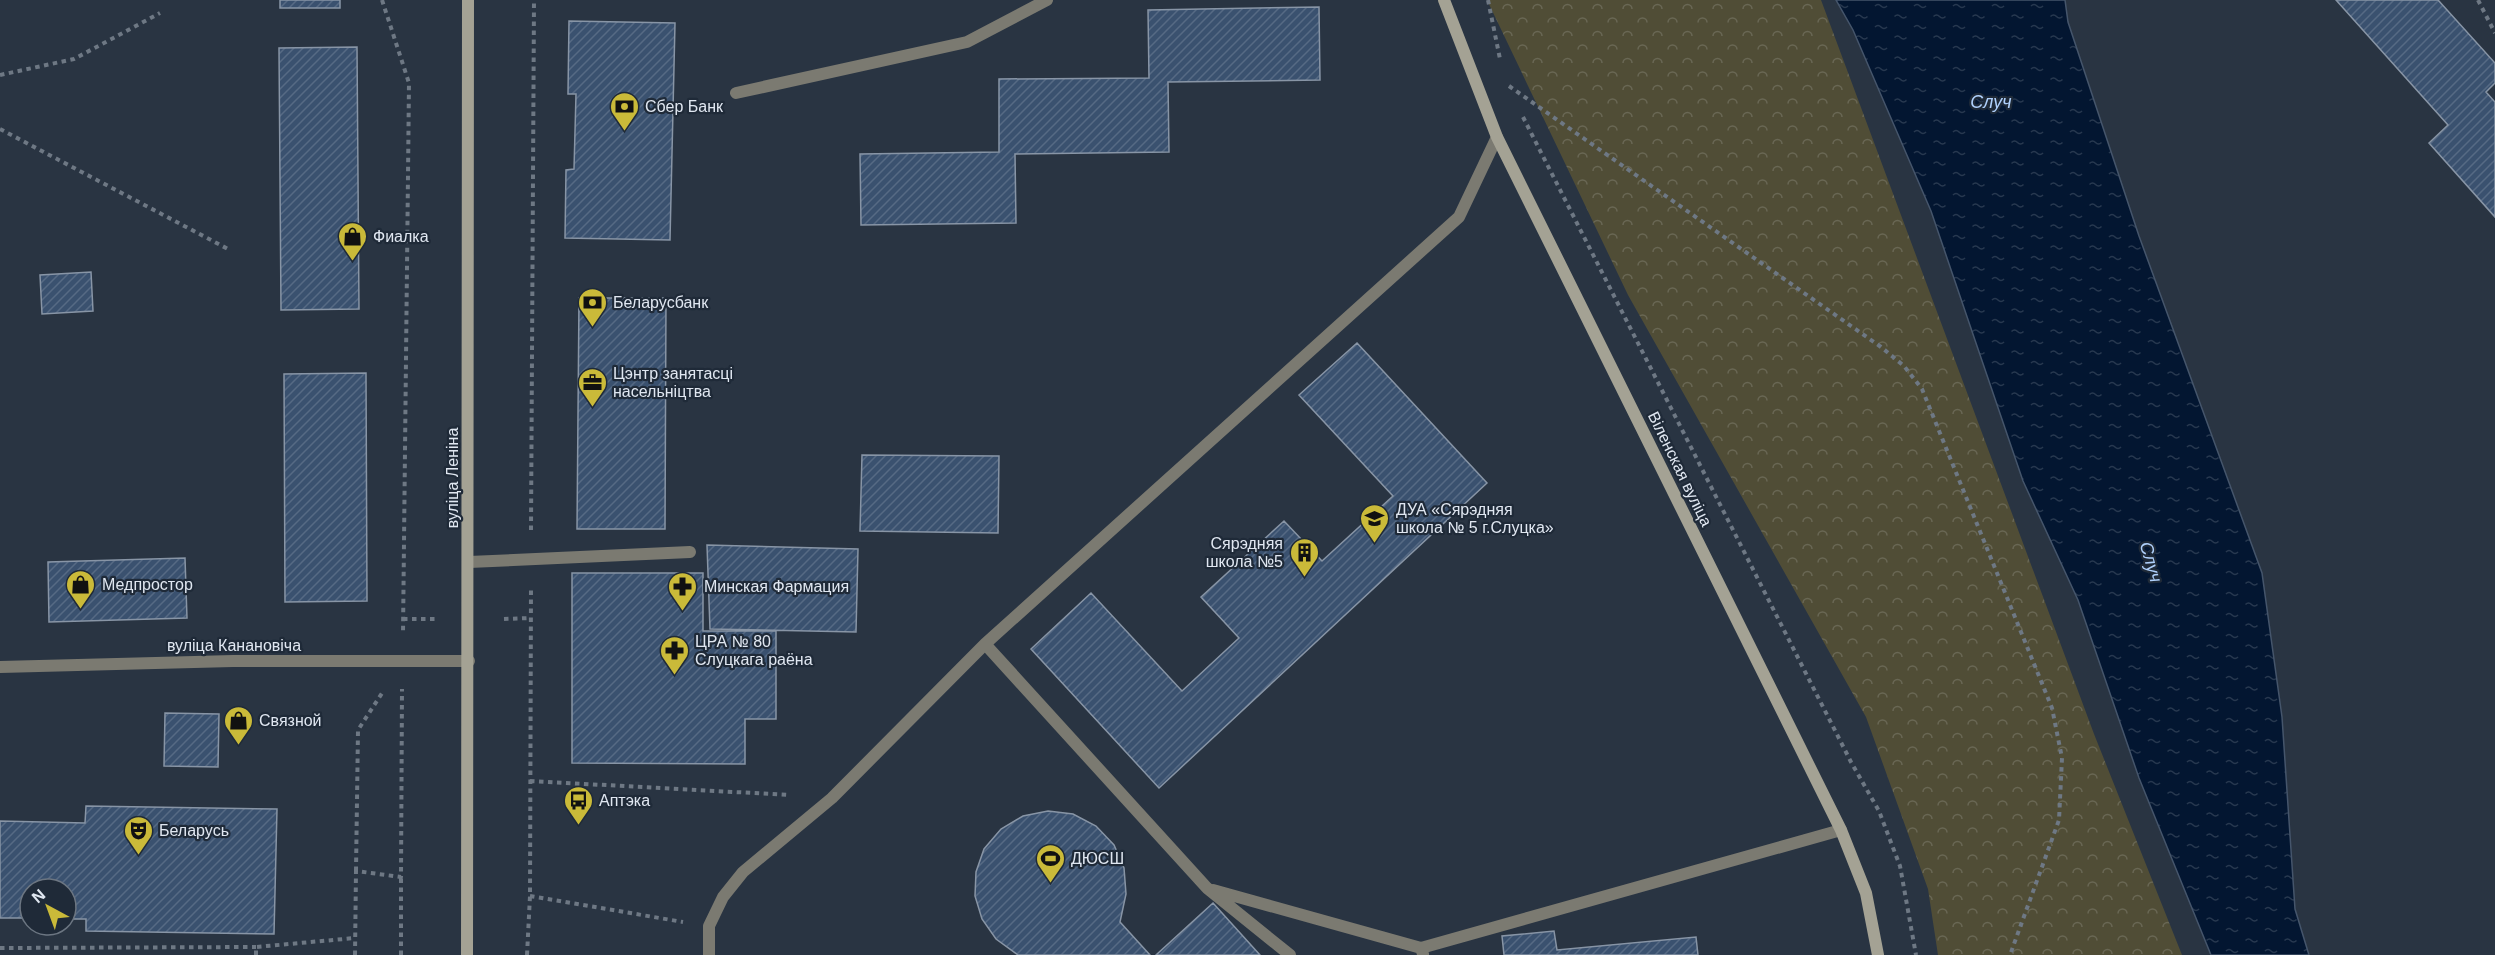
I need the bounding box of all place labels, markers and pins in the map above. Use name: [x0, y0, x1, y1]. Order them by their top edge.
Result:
bank icon: Сбер Банк: [608, 90, 640, 132]
place label: Сбер Банк: [645, 98, 724, 115]
shop icon: Фиалка: [336, 220, 368, 262]
place label: Фиалка: [373, 228, 429, 245]
bank icon: Беларусбанк: [576, 286, 608, 328]
place label: Беларусбанк: [613, 294, 709, 311]
place label: Цэнтр занятасці насельніцтва: [613, 365, 733, 400]
office icon: Цэнтр занятасці насельніцтва: [576, 366, 608, 408]
place label: ДУА «Сярэдняя школа № 5 г.Слуцка»: [1396, 501, 1554, 536]
school or university icon: ДУА «Сярэдняя школа № 5 г.Слуцка»: [1359, 502, 1391, 544]
place label: Сярэдняя школа №5: [1206, 535, 1283, 570]
building icon: Сярэдняя школа №5: [1288, 536, 1320, 578]
shop icon: Медпростор: [65, 568, 97, 610]
pharmacy icon: Минская Фармация: [667, 570, 699, 612]
place label: Медпростор: [102, 576, 193, 593]
place label: Минская Фармация: [704, 578, 849, 595]
place label: ЦРА № 80 Слуцкага раёна: [695, 633, 813, 668]
pharmacy icon: ЦРА № 80 Слуцкага раёна: [658, 634, 690, 676]
shop icon: Связной: [222, 704, 254, 746]
place label: Связной: [259, 712, 322, 729]
bus stop icon: Аптэка: [562, 784, 594, 826]
place label: Аптэка: [599, 792, 650, 809]
theatre icon: Беларусь: [122, 814, 154, 856]
place label: Беларусь: [159, 822, 229, 839]
sports icon: ДЮСШ: [1034, 842, 1066, 884]
place label: ДЮСШ: [1071, 850, 1124, 867]

